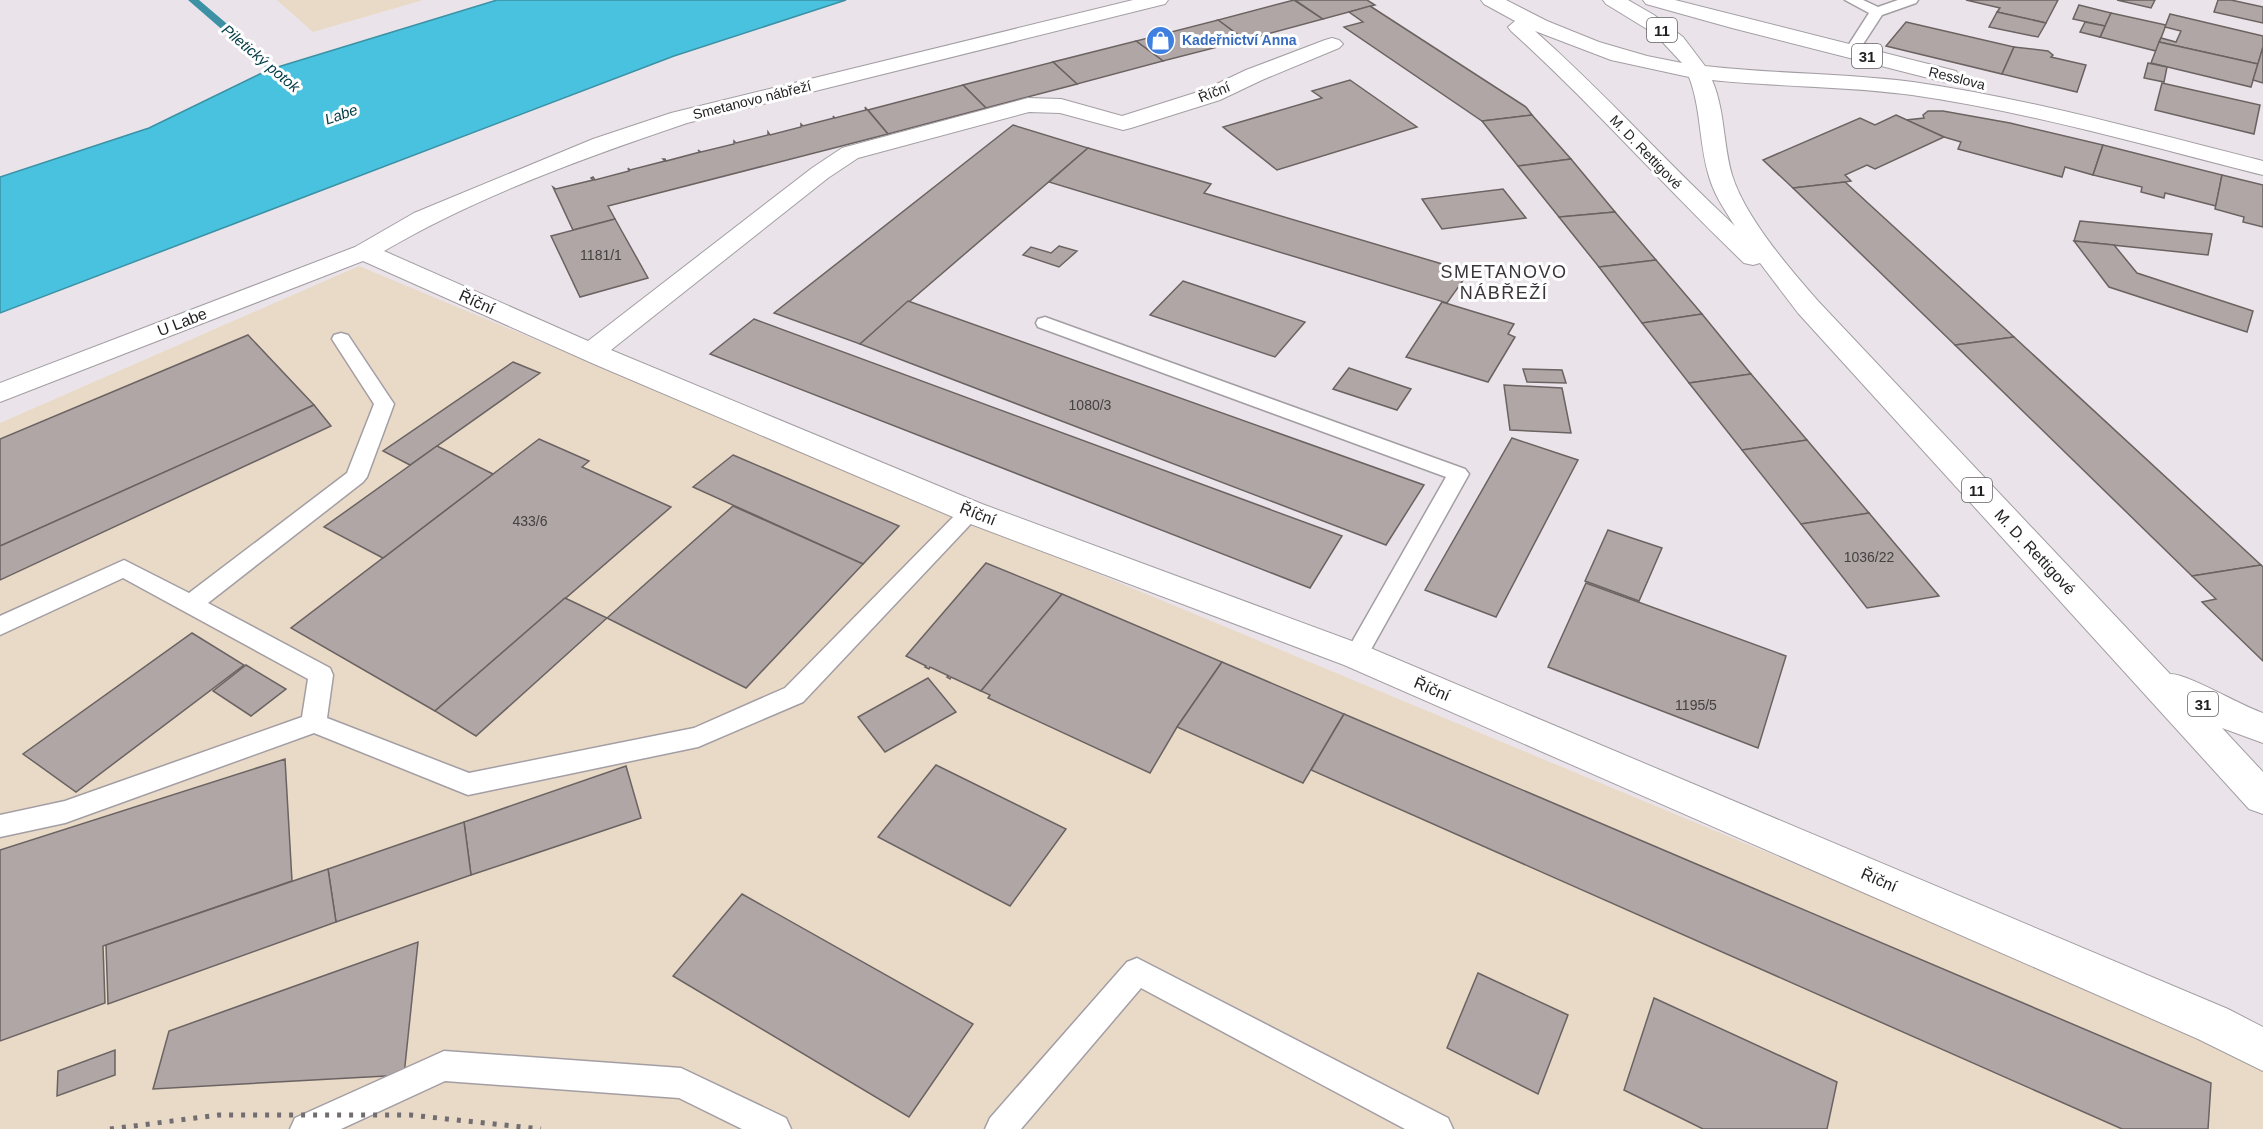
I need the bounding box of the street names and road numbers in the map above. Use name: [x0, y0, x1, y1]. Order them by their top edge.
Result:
road number: 11: [1647, 18, 1677, 42]
road number: 31: [1852, 44, 1882, 68]
street label: Resslova: [1927, 63, 1987, 93]
street label: Smetanovo nábřeží: [691, 78, 813, 122]
street label: Říční: [1196, 78, 1232, 106]
street label: M. D. Rettigové: [1607, 112, 1685, 192]
street label: Říční: [456, 286, 498, 318]
street label: U Labe: [155, 305, 209, 339]
road number: 11: [1962, 478, 1992, 502]
street label: Říční: [958, 498, 999, 529]
street label: M. D. Rettigové: [1991, 506, 2079, 598]
street label: Říční: [1411, 673, 1453, 704]
road number: 31: [2188, 692, 2218, 716]
street label: Říční: [1858, 864, 1900, 895]

